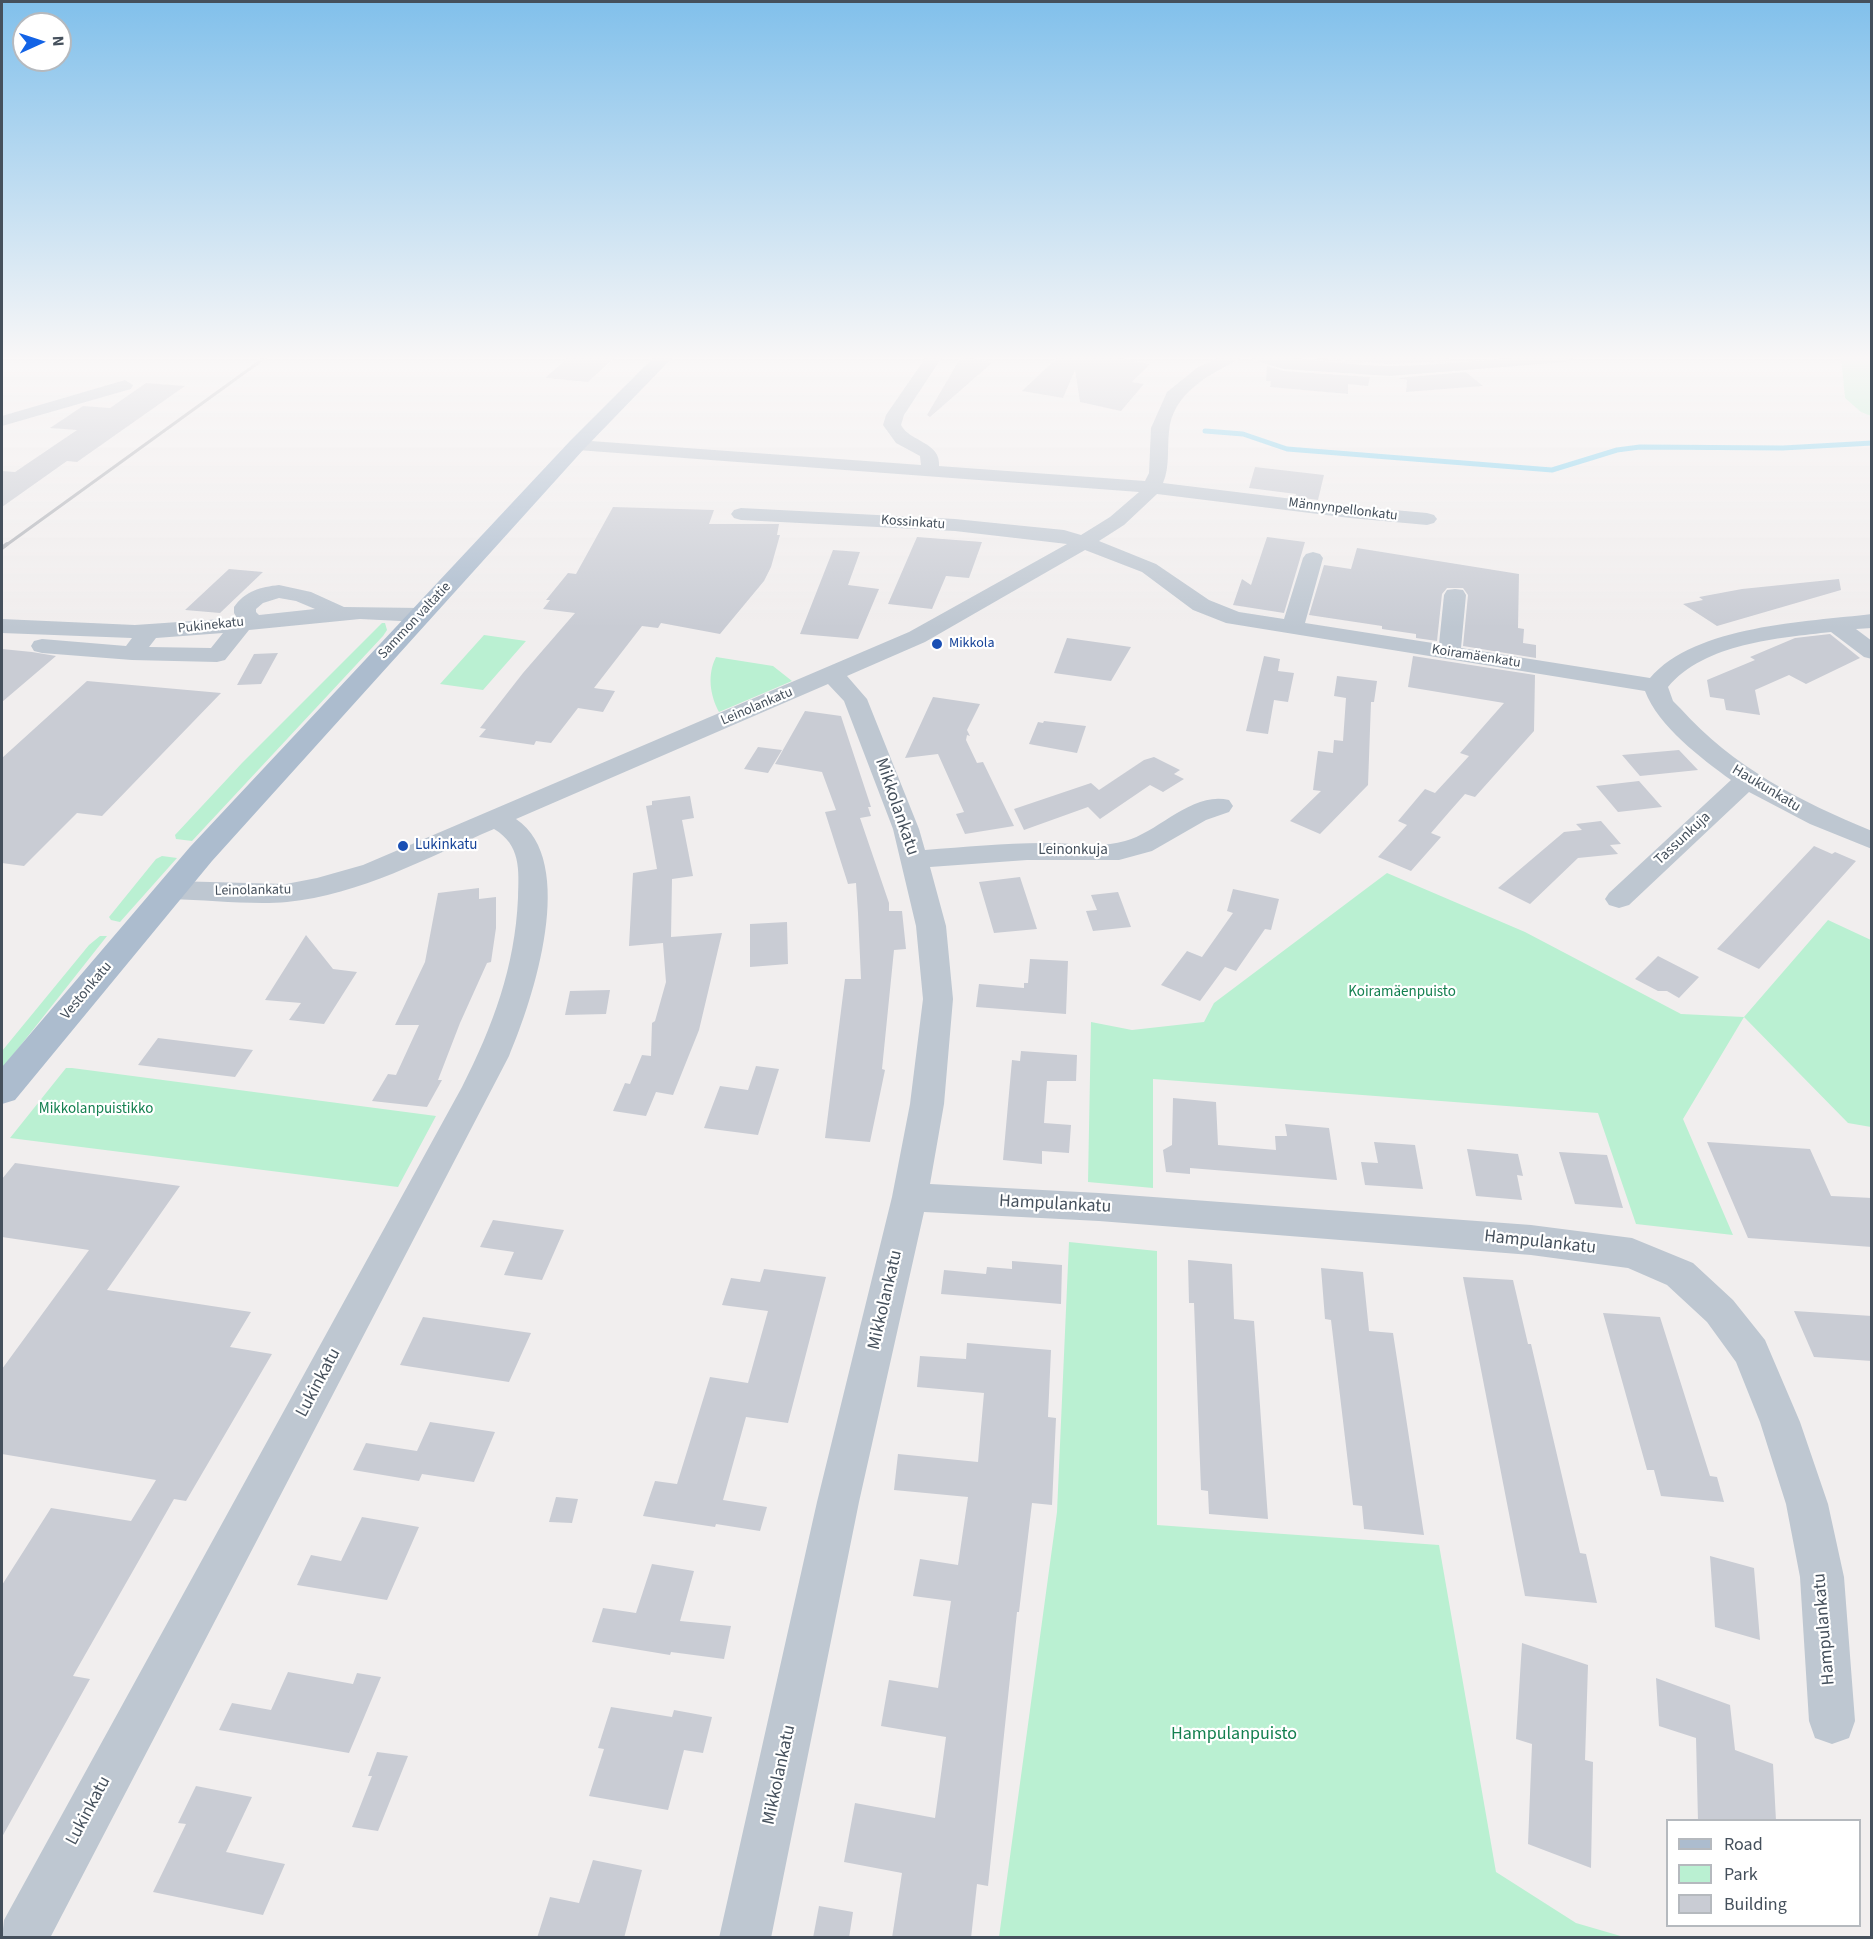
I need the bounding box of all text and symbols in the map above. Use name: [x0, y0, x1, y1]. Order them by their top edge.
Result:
north arrow: [12, 12, 72, 72]
text: N: [47, 35, 69, 47]
street label: Männynpellonkatu: [1287, 495, 1399, 525]
street label: Kossinkatu: [880, 512, 946, 534]
street label: Sammon valtatie: [375, 579, 455, 663]
street label: Pukinekatu: [177, 614, 245, 638]
place label: Mikkola: [949, 636, 994, 652]
marker: Mikkola: [930, 637, 944, 651]
street label: Koiramäenkatu: [1430, 642, 1522, 672]
street label: Leinolankatu: [718, 684, 796, 730]
street label: Mikkolankatu: [869, 755, 923, 859]
street label: Haukunkatu: [1728, 761, 1804, 817]
street label: Tassunkuja: [1651, 809, 1715, 869]
place label: Lukinkatu: [415, 837, 477, 855]
marker: Lukinkatu: [396, 839, 410, 853]
street label: Leinonkuja: [1038, 842, 1108, 860]
street label: Leinolankatu: [215, 882, 291, 900]
street label: Vestonkatu: [58, 958, 116, 1024]
park label: Koiramäenpuisto: [1348, 984, 1456, 1002]
park label: Mikkolanpuistikko: [39, 1101, 153, 1119]
street label: Hampulankatu: [998, 1191, 1112, 1219]
street label: Hampulankatu: [1483, 1226, 1597, 1260]
street label: Mikkolankatu: [864, 1248, 908, 1352]
street label: Lukinkatu: [292, 1345, 346, 1421]
street label: Hampulankatu: [1809, 1572, 1841, 1686]
street label: Mikkolankatu: [759, 1723, 801, 1827]
park label: Hampulanpuisto: [1171, 1724, 1297, 1746]
street label: Lukinkatu: [62, 1773, 116, 1849]
legend: [1666, 1819, 1861, 1927]
text: Road: [1724, 1832, 1763, 1857]
text: Park: [1724, 1862, 1758, 1887]
text: Building: [1724, 1892, 1787, 1917]

